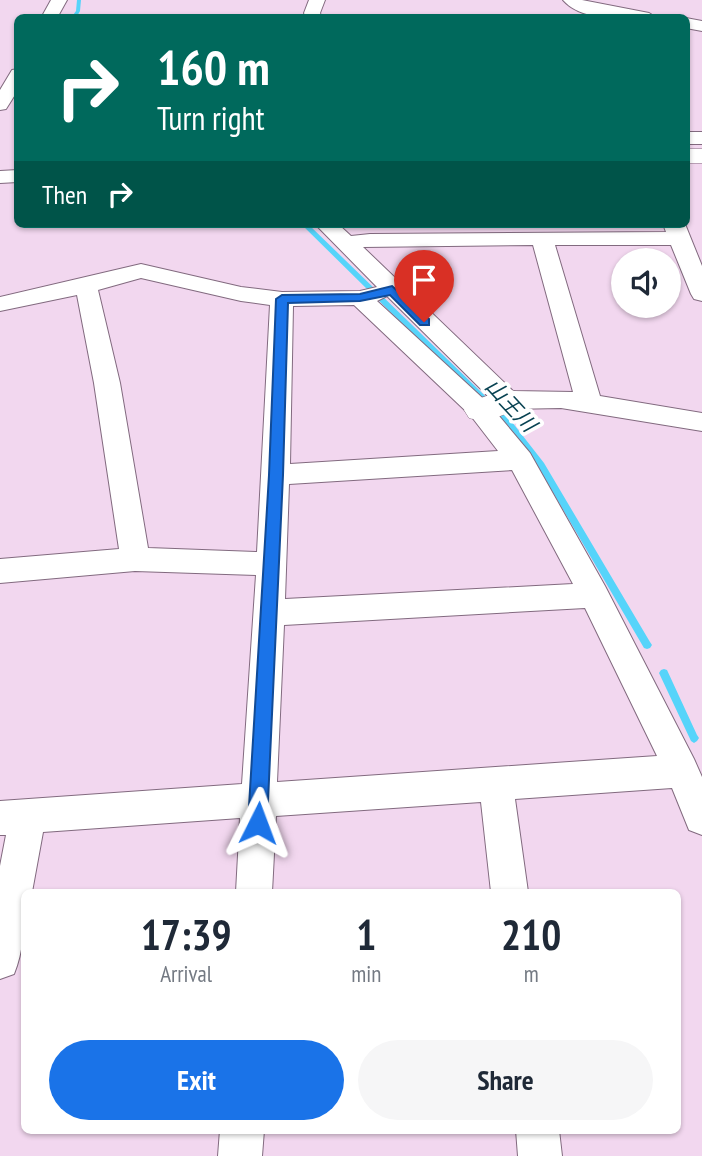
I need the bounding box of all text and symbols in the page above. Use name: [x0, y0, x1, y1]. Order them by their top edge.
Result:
text: 160 m: [157, 35, 270, 99]
icon: right: [42, 42, 133, 133]
text: Turn right: [157, 97, 265, 139]
icon: right: [101, 175, 139, 213]
text: Then: [42, 178, 87, 211]
map controls: [611, 248, 681, 318]
button: sound: [611, 248, 681, 318]
pin: [394, 250, 454, 322]
icon: arrive: [405, 261, 443, 299]
water label: 山王川: [480, 373, 544, 439]
position arrow: [221, 786, 295, 860]
text: 17:39: [141, 907, 232, 962]
text: 1: [356, 907, 376, 962]
text: 210: [501, 907, 561, 962]
text: Arrival: [160, 959, 212, 988]
text: min: [351, 959, 381, 988]
text: m: [524, 959, 539, 988]
button: Exit: [49, 1040, 344, 1120]
button: Share: [358, 1040, 653, 1120]

